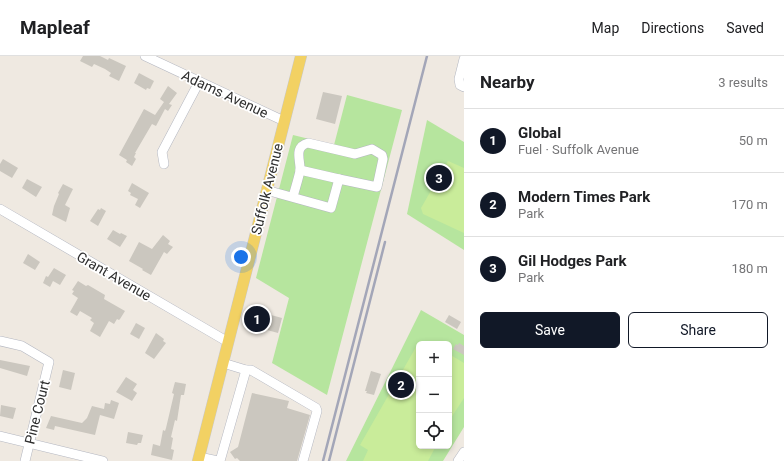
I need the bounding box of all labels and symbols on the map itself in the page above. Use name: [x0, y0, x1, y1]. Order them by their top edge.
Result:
street label: Adams Avenue: [179, 67, 271, 121]
street label: Suffolk Avenue: [248, 142, 286, 236]
pin: 3: [426, 163, 452, 193]
your location: [231, 247, 251, 267]
street label: Grant Avenue: [74, 248, 154, 304]
pin: 1: [244, 304, 270, 334]
pin: 2: [388, 370, 414, 400]
street label: Pine Court: [21, 378, 53, 446]

